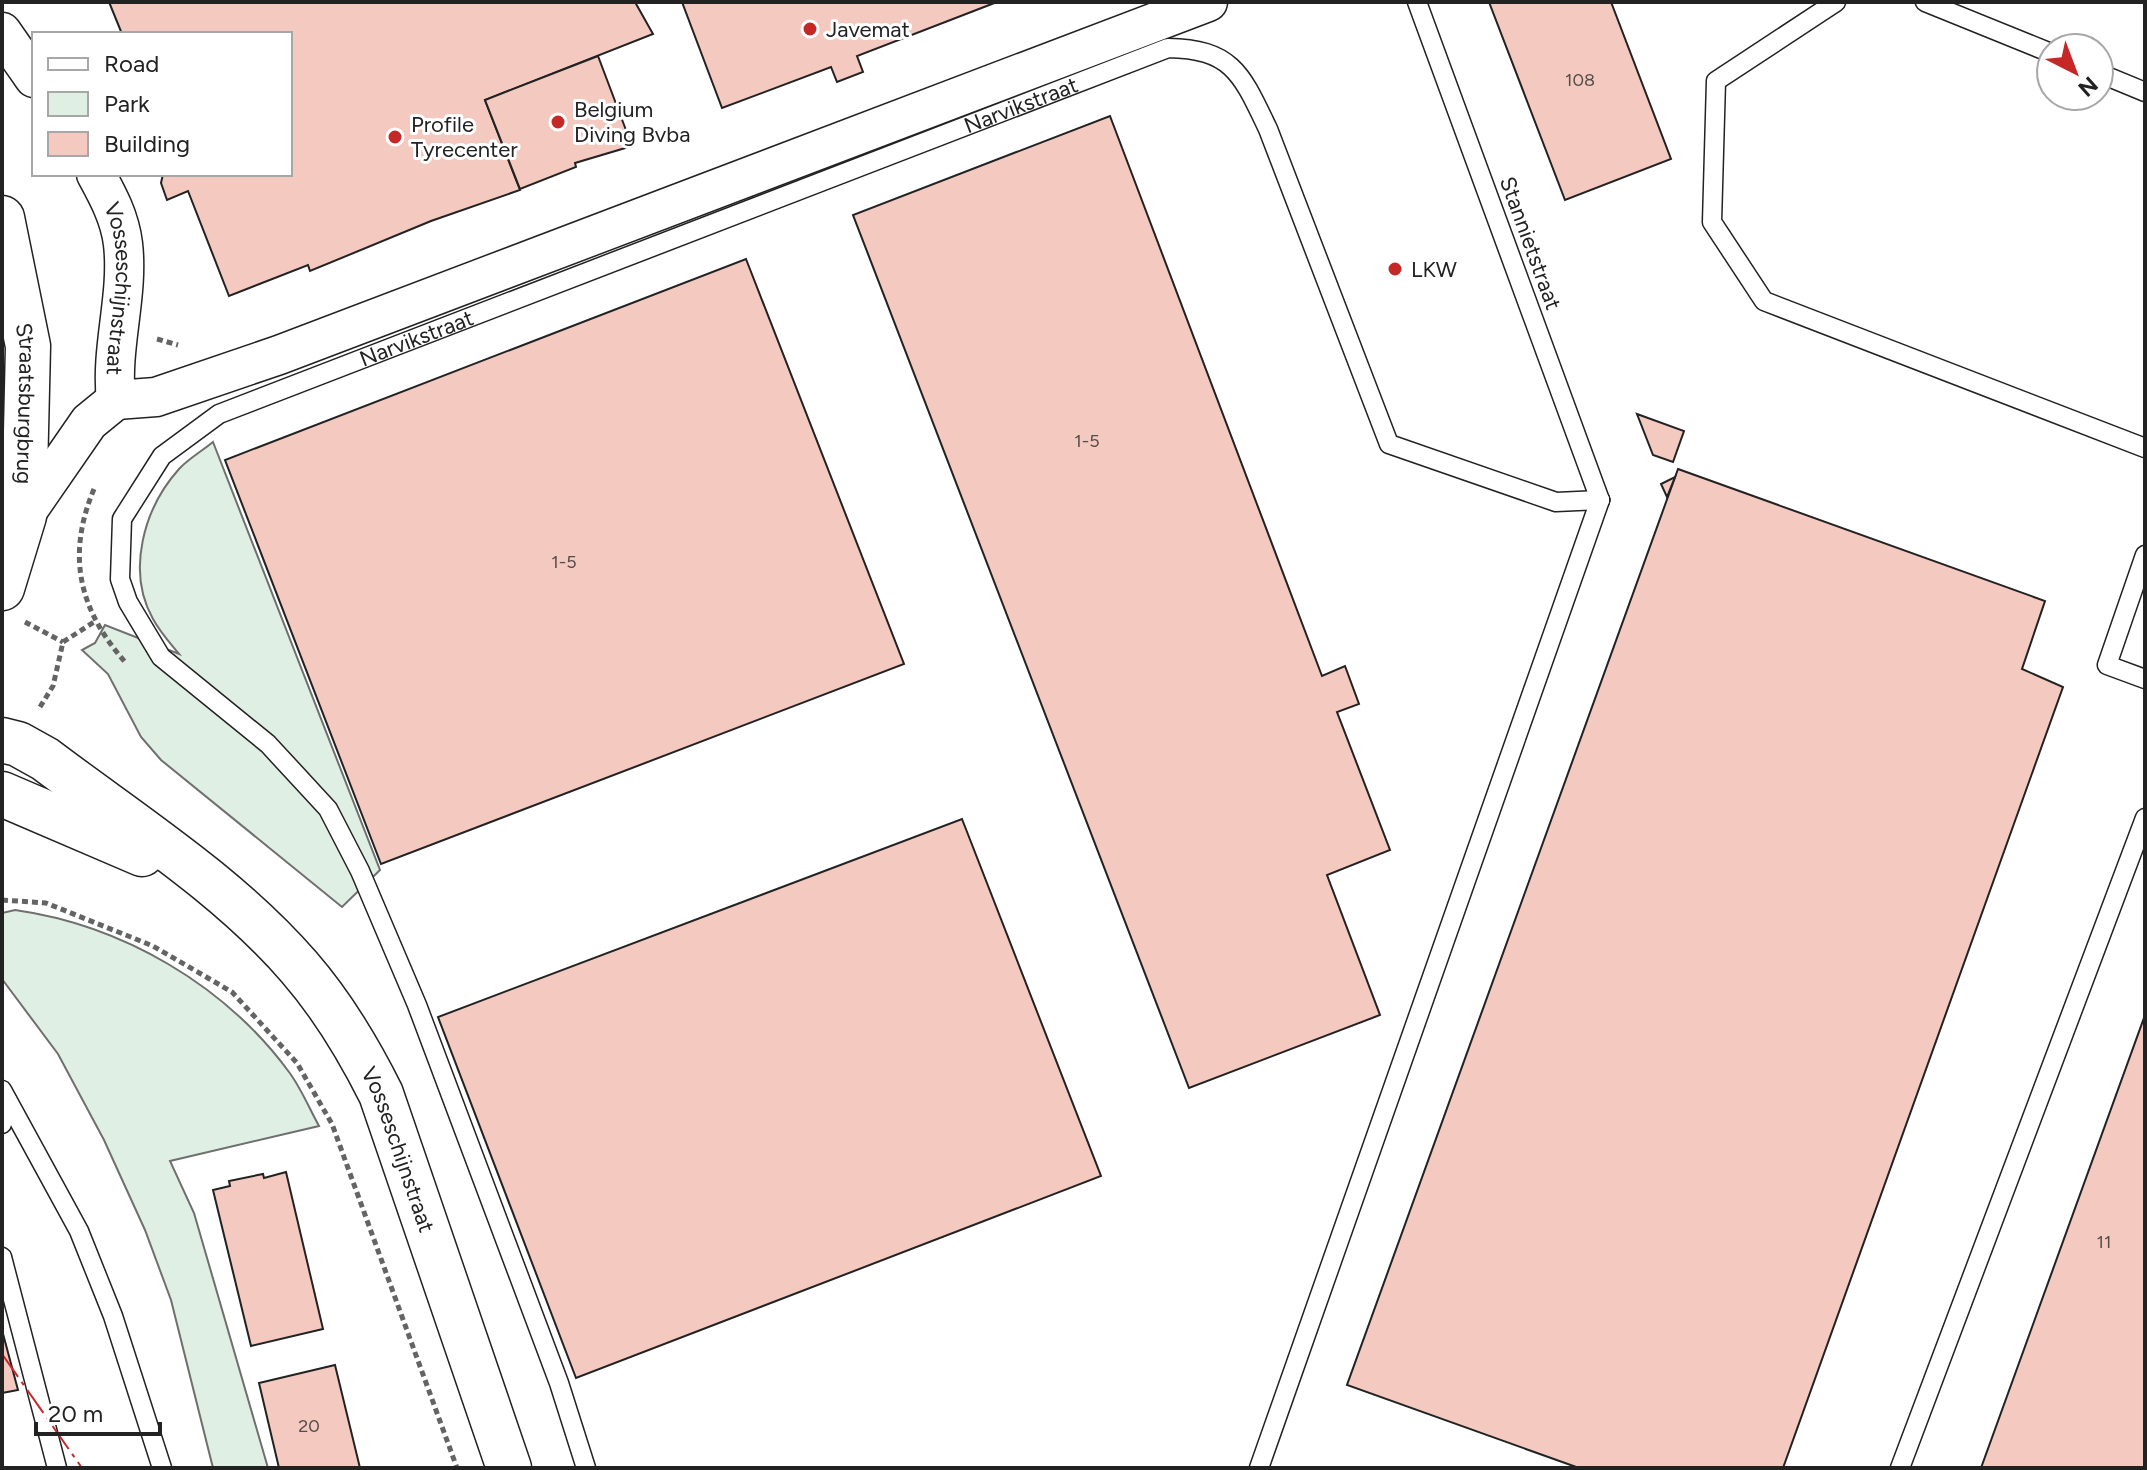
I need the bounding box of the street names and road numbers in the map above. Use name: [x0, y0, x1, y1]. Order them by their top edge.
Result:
street label: Narvikstraat: [960, 71, 1082, 139]
street label: Stannietstraat: [1494, 173, 1567, 313]
street label: Vosseschijnstraat: [98, 198, 137, 376]
street label: Narvikstraat: [356, 304, 477, 373]
street label: Straatsburgbrug: [10, 321, 41, 484]
street label: Vosseschijnstraat: [355, 1062, 440, 1236]

